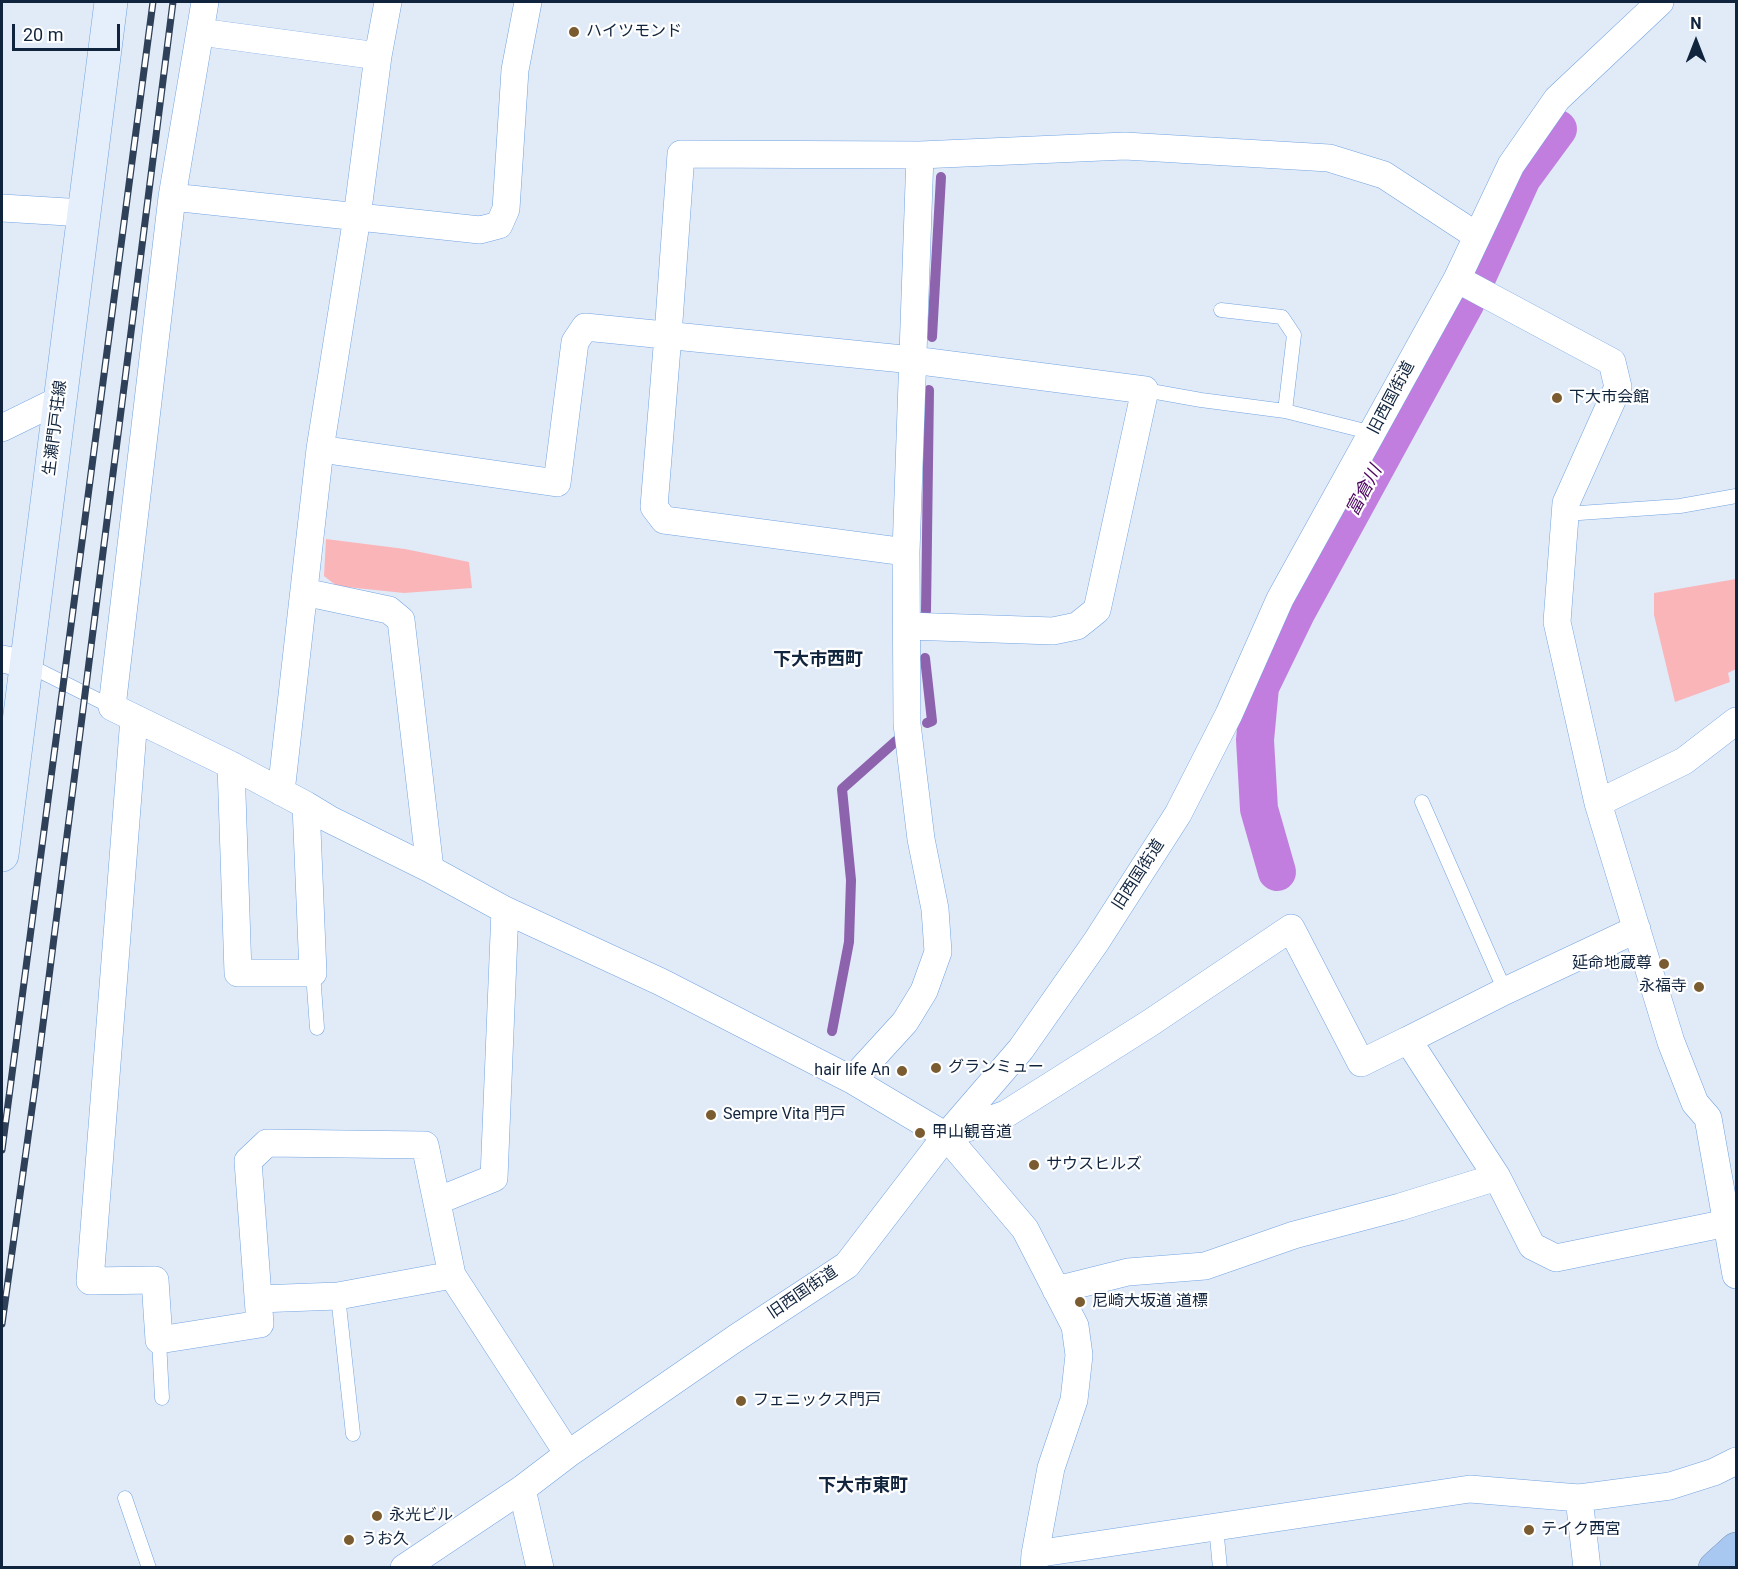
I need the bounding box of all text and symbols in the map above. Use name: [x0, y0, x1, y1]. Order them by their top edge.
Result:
scale bar: [15, 12, 123, 50]
north arrow: [1666, 12, 1726, 72]
text: N: [1690, 14, 1702, 33]
place label: ハイツモンド: [586, 22, 682, 42]
text: 20 m: [23, 24, 63, 45]
marker: ハイツモンド: [567, 25, 581, 39]
street label: 旧西国街道: [1365, 358, 1419, 438]
street label: 生瀬門戸荘線: [41, 379, 71, 477]
place label: 下大市会館: [1569, 388, 1649, 408]
marker: 下大市会館: [1550, 391, 1564, 405]
water label: 富倉川: [1343, 462, 1387, 520]
district label: 下大市西町: [773, 649, 863, 671]
street label: 旧西国街道: [1109, 836, 1169, 914]
place label: 延命地蔵尊: [1572, 954, 1652, 974]
marker: 延命地蔵尊: [1657, 957, 1671, 971]
place label: 永福寺: [1639, 977, 1687, 997]
marker: 永福寺: [1692, 980, 1706, 994]
place label: グランミュー: [948, 1058, 1044, 1078]
place label: hair life An: [814, 1061, 890, 1081]
marker: グランミュー: [929, 1061, 943, 1075]
marker: hair life An: [895, 1064, 909, 1078]
place label: Sempre Vita 門戸: [723, 1105, 846, 1125]
marker: Sempre Vita 門戸: [704, 1108, 718, 1122]
place label: 甲山観音道: [932, 1123, 1012, 1143]
marker: 甲山観音道: [913, 1126, 927, 1140]
place label: サウスヒルズ: [1046, 1155, 1142, 1175]
marker: サウスヒルズ: [1027, 1158, 1041, 1172]
street label: 旧西国街道: [764, 1263, 842, 1323]
place label: 尼崎大坂道 道標: [1092, 1292, 1208, 1312]
marker: 尼崎大坂道 道標: [1073, 1295, 1087, 1309]
place label: フェニックス門戸: [753, 1391, 881, 1411]
marker: フェニックス門戸: [734, 1394, 748, 1408]
district label: 下大市東町: [818, 1475, 908, 1497]
place label: 永光ビル: [389, 1506, 453, 1526]
marker: 永光ビル: [370, 1509, 384, 1523]
place label: テイク西宮: [1541, 1520, 1621, 1540]
marker: テイク西宮: [1522, 1523, 1536, 1537]
place label: うお久: [361, 1530, 409, 1550]
marker: うお久: [342, 1533, 356, 1547]

